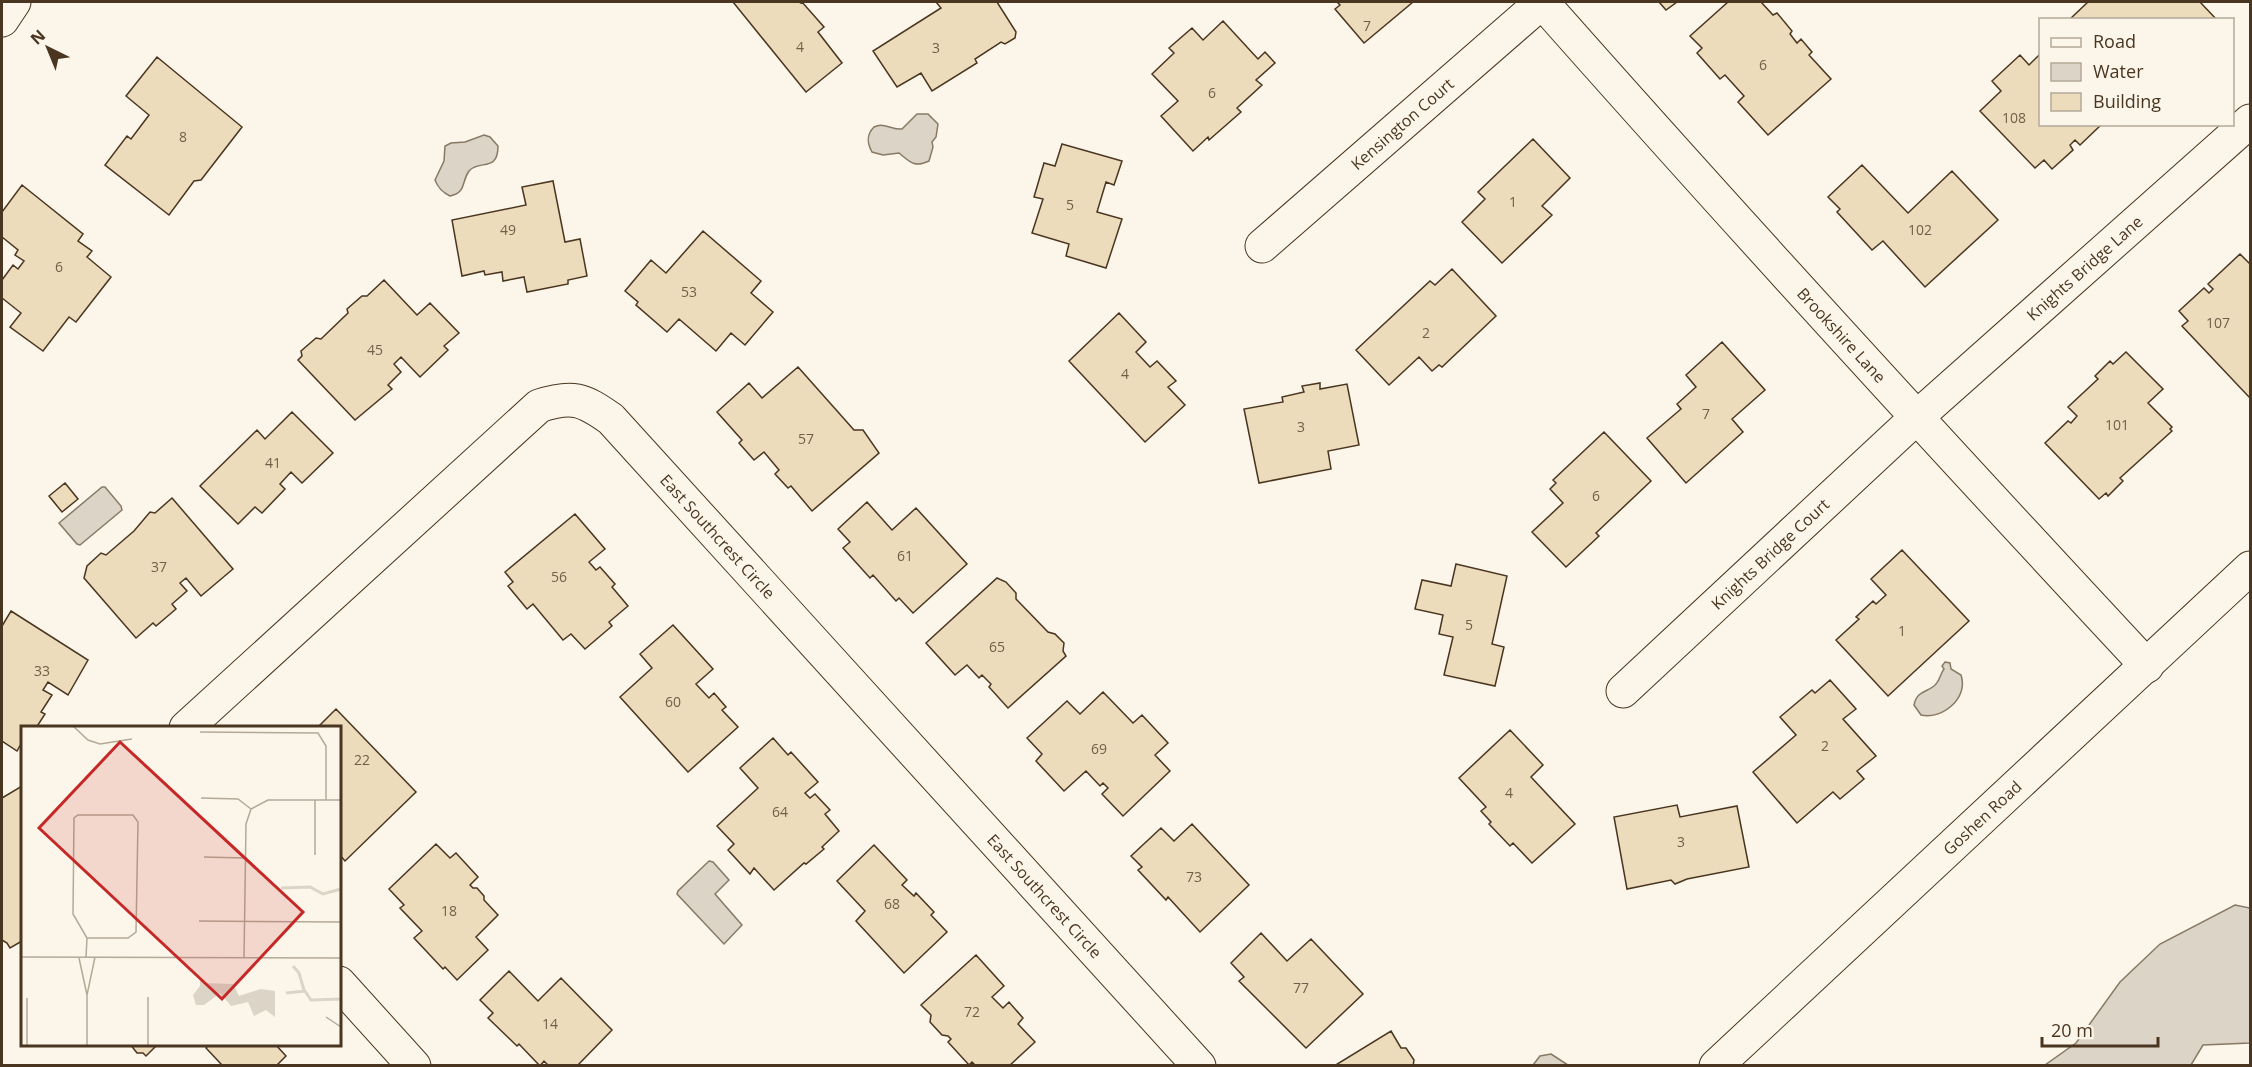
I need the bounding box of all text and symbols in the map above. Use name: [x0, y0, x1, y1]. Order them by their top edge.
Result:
house number: 7: [1363, 16, 1371, 35]
north arrow: [18, 18, 78, 78]
legend: [2039, 18, 2234, 126]
text: N: [26, 25, 50, 50]
text: Road: [2093, 29, 2136, 53]
house number: 4: [796, 37, 804, 56]
house number: 3: [932, 38, 940, 57]
house number: 6: [1759, 55, 1767, 74]
text: Water: [2093, 59, 2144, 83]
street label: Kensington Court: [1346, 73, 1459, 175]
house number: 6: [1208, 83, 1216, 102]
text: Building: [2093, 89, 2161, 113]
house number: 108: [2002, 108, 2026, 127]
house number: 8: [179, 127, 187, 146]
house number: 1: [1509, 192, 1517, 211]
house number: 5: [1066, 195, 1074, 214]
street label: Knights Bridge Lane: [2022, 211, 2147, 326]
house number: 49: [500, 220, 516, 239]
house number: 102: [1908, 220, 1932, 239]
house number: 6: [55, 257, 63, 276]
house number: 53: [681, 282, 697, 301]
street label: Brookshire Lane: [1792, 283, 1891, 387]
house number: 107: [2206, 313, 2230, 332]
house number: 2: [1422, 323, 1430, 342]
house number: 45: [367, 340, 383, 359]
house number: 4: [1121, 364, 1129, 383]
house number: 7: [1702, 404, 1710, 423]
house number: 101: [2105, 415, 2129, 434]
house number: 3: [1297, 417, 1305, 436]
house number: 57: [798, 429, 814, 448]
house number: 41: [265, 453, 281, 472]
street label: East Southcrest Circle: [655, 469, 780, 603]
house number: 6: [1592, 486, 1600, 505]
street label: Knights Bridge Court: [1706, 493, 1834, 614]
house number: 61: [897, 546, 913, 565]
house number: 37: [151, 557, 167, 576]
house number: 56: [551, 567, 567, 586]
house number: 5: [1465, 615, 1473, 634]
house number: 1: [1898, 621, 1906, 640]
house number: 65: [989, 637, 1005, 656]
house number: 33: [34, 661, 50, 680]
house number: 60: [665, 692, 681, 711]
inset map: [21, 726, 340, 1046]
house number: 2: [1821, 736, 1829, 755]
house number: 69: [1091, 739, 1107, 758]
house number: 22: [354, 750, 370, 769]
street label: Goshen Road: [1938, 776, 2026, 860]
house number: 4: [1505, 783, 1513, 802]
house number: 64: [772, 802, 788, 821]
street label: East Southcrest Circle: [982, 829, 1107, 963]
house number: 3: [1677, 832, 1685, 851]
house number: 73: [1186, 867, 1202, 886]
house number: 68: [884, 894, 900, 913]
house number: 18: [441, 901, 457, 920]
house number: 77: [1293, 978, 1309, 997]
house number: 72: [964, 1002, 980, 1021]
scale bar: [2042, 1010, 2158, 1048]
house number: 14: [542, 1014, 558, 1033]
text: 20 m: [2051, 1018, 2093, 1042]

